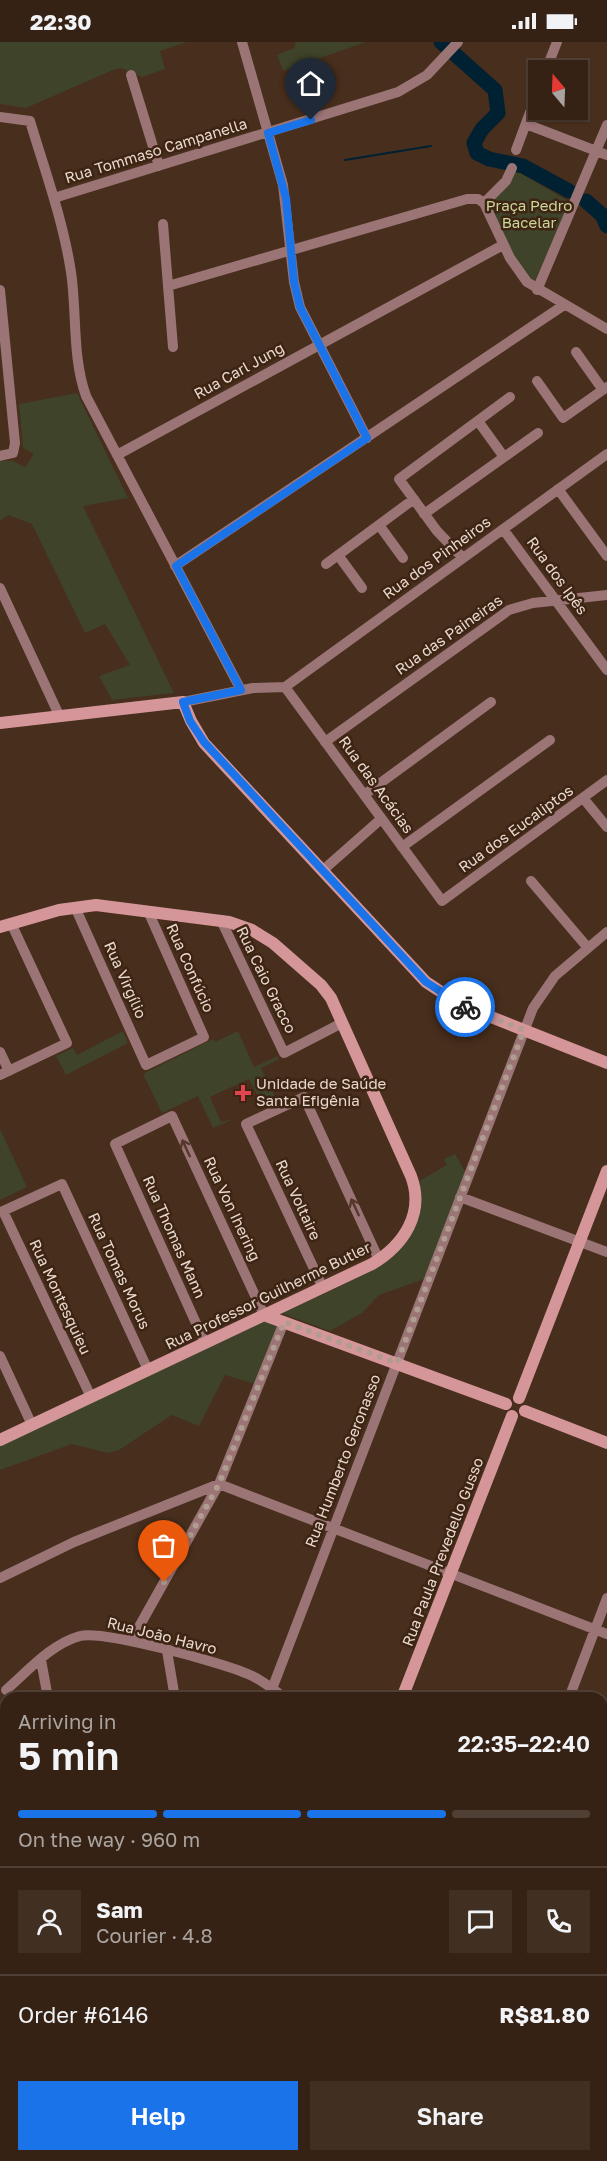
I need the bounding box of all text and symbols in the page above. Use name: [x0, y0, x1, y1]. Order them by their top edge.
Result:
text: 22:30: [30, 8, 92, 35]
pin: [285, 58, 336, 120]
north arrow: [528, 60, 588, 120]
map controls: [528, 60, 588, 120]
icon: home: [294, 67, 327, 100]
street label: Rua Tommaso Campanella: [62, 114, 249, 186]
park label: Praça Pedro Bacelar: [486, 196, 572, 231]
street label: Rua Carl Jung: [190, 338, 287, 402]
street label: Rua dos Pinheiros: [379, 512, 494, 602]
street label: Rua dos Ipês: [524, 533, 592, 618]
street label: Rua das Paineiras: [391, 590, 506, 678]
street label: Rua das Acácias: [336, 732, 418, 837]
street label: Rua dos Eucaliptos: [455, 781, 576, 876]
street label: Rua Confúcio: [163, 920, 219, 1015]
street label: Rua Caio Gracco: [233, 923, 301, 1036]
street label: Rua Virgílio: [101, 938, 151, 1021]
courier: [435, 977, 495, 1037]
icon: bike: [449, 991, 482, 1024]
place label: Unidade de Saúde Santa Efigênia: [256, 1074, 387, 1109]
marker: Unidade de Saúde Santa Efigênia: [234, 1084, 252, 1102]
one-way arrow: [180, 1139, 192, 1157]
street label: Rua Von Ihering: [201, 1153, 265, 1264]
street label: Rua Voltaire: [272, 1156, 326, 1243]
street label: Rua Thomas Mann: [140, 1173, 210, 1301]
one-way arrow: [348, 1198, 360, 1216]
street label: Rua Tomas Morus: [85, 1209, 155, 1332]
street label: Rua Montesquieu: [26, 1236, 95, 1357]
street label: Rua Professor Guilherme Butler: [162, 1237, 373, 1353]
street label: Rua Humberto Geronasso: [301, 1371, 384, 1550]
street label: Rua Paula Prevedello Gusso: [398, 1455, 486, 1649]
pin: [138, 1520, 189, 1582]
icon: bag: [147, 1529, 180, 1562]
street label: Rua João Havro: [106, 1613, 219, 1657]
text: Arriving in: [18, 1709, 116, 1733]
text: 22:35–22:40: [458, 1730, 590, 1757]
text: 5 min: [18, 1732, 119, 1779]
text: On the way · 960 m: [18, 1827, 200, 1851]
button: person: [18, 1890, 81, 1953]
button: chat: [449, 1890, 512, 1953]
button: phone: [527, 1890, 590, 1953]
text: Sam: [96, 1896, 143, 1923]
text: Courier · 4.8: [96, 1923, 213, 1947]
text: Order #6146: [18, 2001, 149, 2028]
text: R$81.80: [499, 2001, 590, 2028]
button: Help: [18, 2081, 298, 2150]
button: Share: [310, 2081, 590, 2150]

